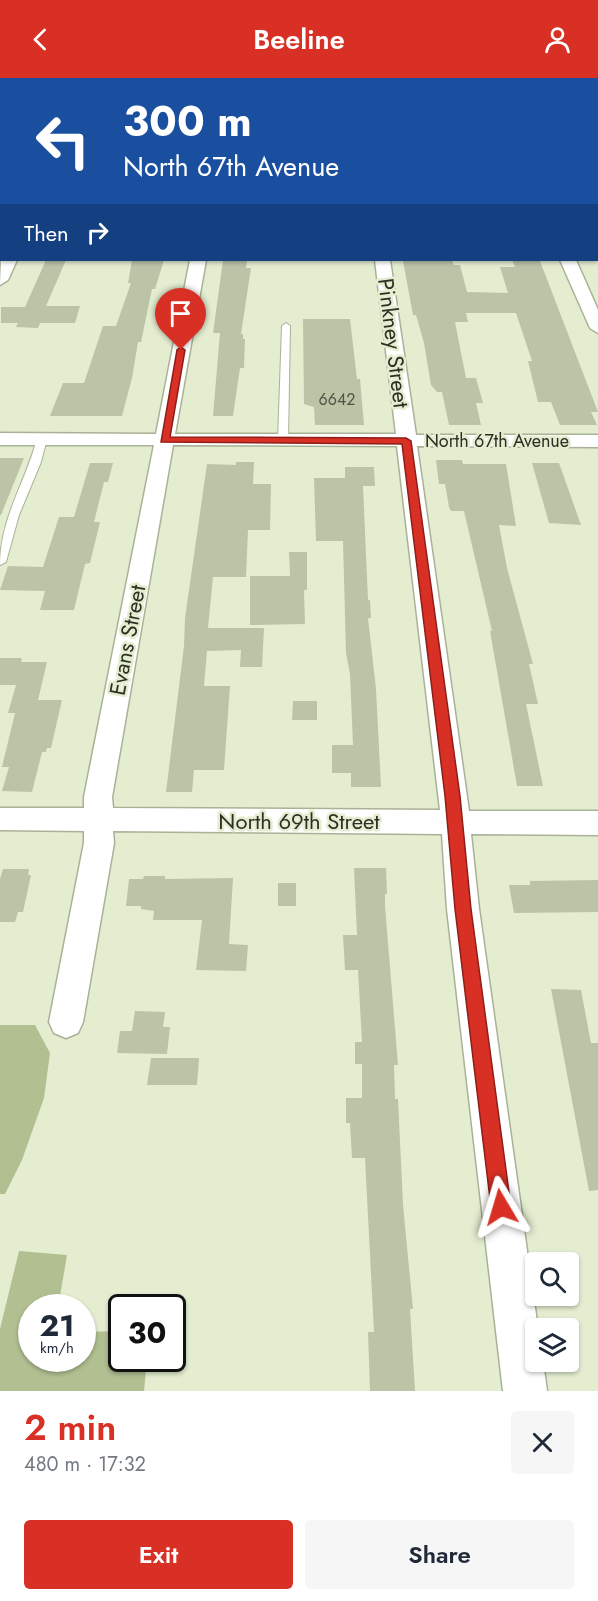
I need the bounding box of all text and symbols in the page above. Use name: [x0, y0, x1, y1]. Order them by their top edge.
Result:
text: Beeline: [253, 20, 345, 59]
icon: back: [24, 23, 57, 56]
icon: person: [541, 23, 574, 56]
text: 300 m: [123, 91, 252, 152]
icon: left: [24, 102, 102, 180]
text: North 67th Avenue: [123, 147, 339, 186]
icon: right: [81, 216, 114, 249]
text: Then: [24, 217, 69, 249]
street label: Pinkney Street: [370, 276, 418, 410]
pin: [155, 288, 206, 350]
icon: arrive: [164, 297, 197, 330]
house number: 6642: [319, 388, 355, 411]
street label: North 67th Avenue: [425, 428, 569, 454]
street label: Evans Street: [101, 581, 154, 698]
street label: North 69th Street: [218, 805, 380, 837]
position arrow: [469, 1175, 533, 1239]
map controls: [525, 1252, 579, 1372]
button: search: [525, 1252, 579, 1306]
speed limit sign: 30: [108, 1294, 186, 1372]
text: 21: [40, 1304, 74, 1347]
button: layers: [525, 1318, 579, 1372]
text: km/h: [40, 1337, 74, 1359]
text: 2 min: [24, 1401, 116, 1453]
button: close: [511, 1411, 574, 1474]
text: 480 m · 17:32: [24, 1450, 146, 1479]
button: Exit: [24, 1520, 293, 1589]
button: Share: [305, 1520, 574, 1589]

